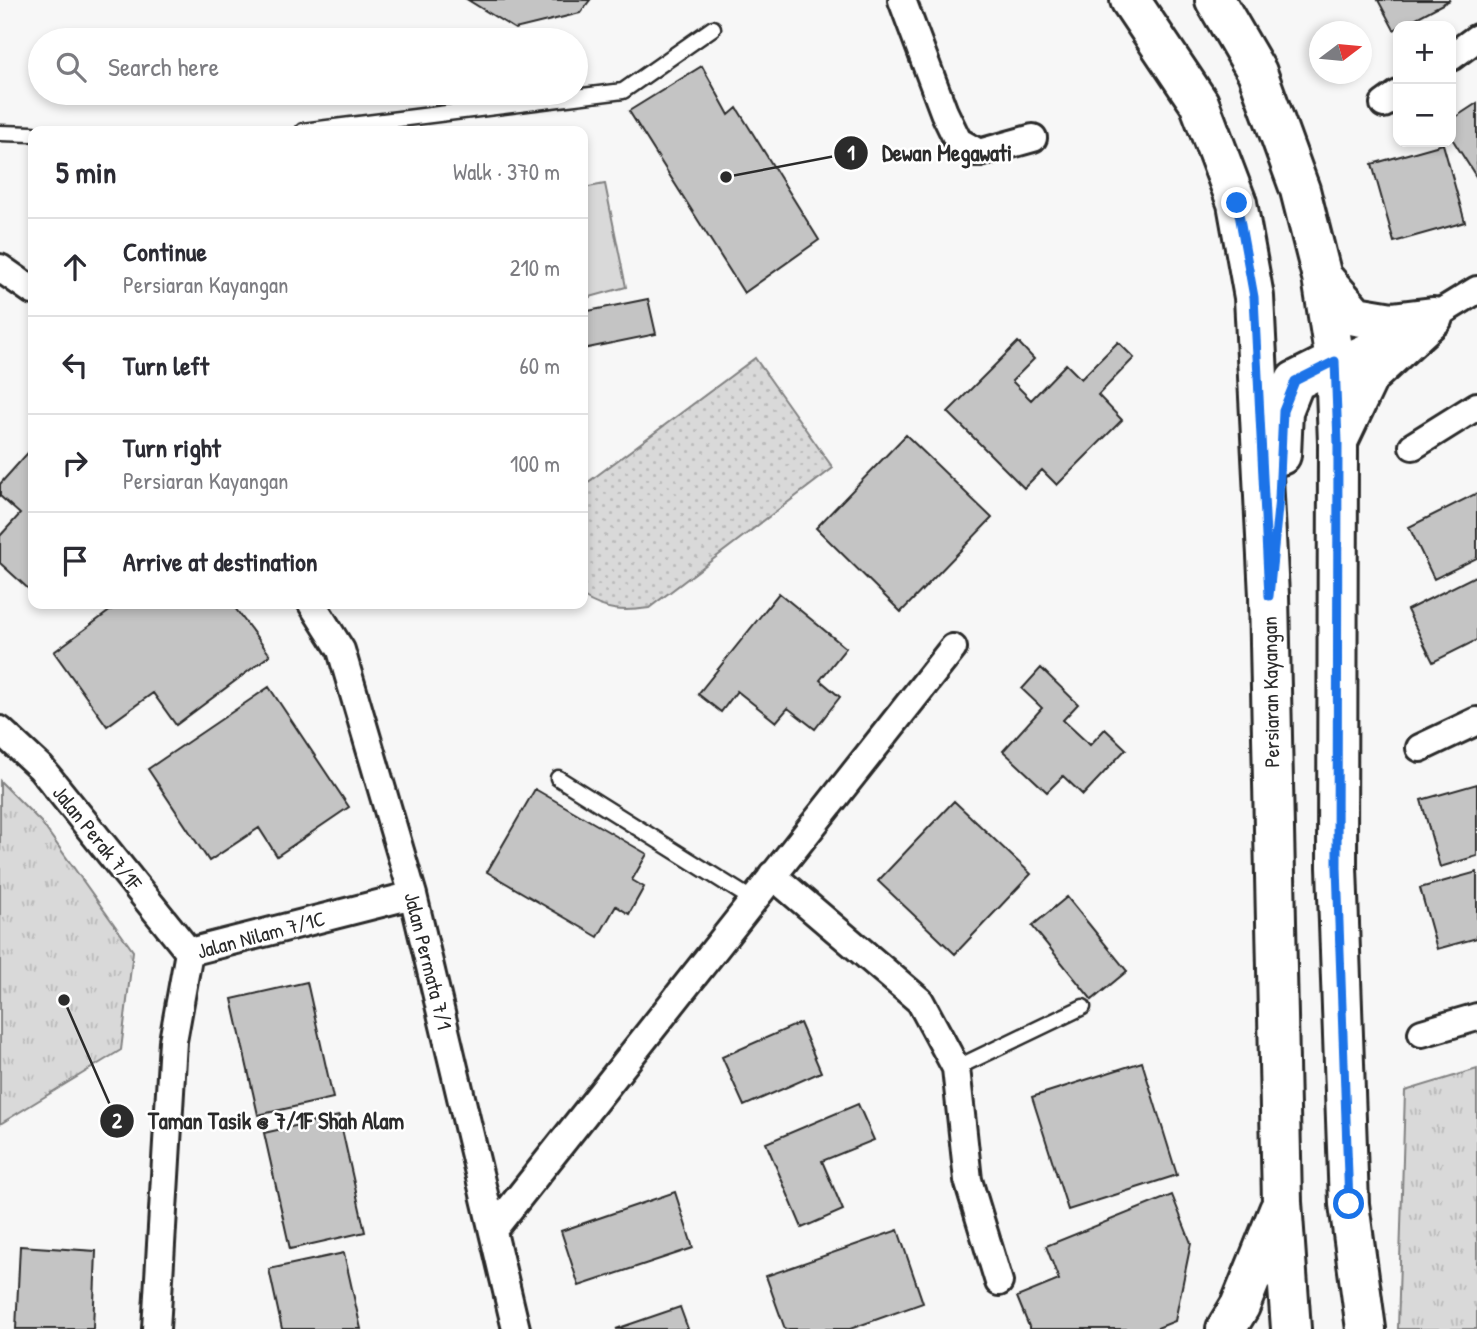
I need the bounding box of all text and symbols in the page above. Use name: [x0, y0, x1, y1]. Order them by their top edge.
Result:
north arrow: [1309, 21, 1372, 84]
map controls: [1393, 21, 1456, 147]
button: +: [1393, 21, 1456, 84]
search box: [28, 28, 588, 105]
icon: search: [52, 48, 90, 86]
text: Search here: [108, 49, 219, 84]
button: −: [1393, 84, 1456, 147]
callout: Dewan Megawati: [833, 131, 1026, 175]
text: Dewan Megawati: [882, 137, 1012, 169]
text: 1: [847, 138, 855, 167]
text: 5 min: [56, 152, 116, 192]
text: Walk · 370 m: [453, 156, 560, 187]
route end: [1221, 187, 1252, 218]
text: Continue: [123, 234, 207, 269]
icon: ahead: [56, 248, 94, 286]
text: 210 m: [510, 252, 560, 283]
text: Persiaran Kayangan: [123, 269, 289, 300]
icon: left: [56, 346, 94, 384]
text: Turn left: [123, 348, 209, 383]
text: 60 m: [520, 350, 560, 381]
text: Turn right: [123, 430, 221, 465]
icon: right: [56, 444, 94, 482]
text: 100 m: [510, 448, 560, 479]
text: Persiaran Kayangan: [123, 465, 289, 496]
icon: arrive: [56, 542, 94, 580]
text: Arrive at destination: [123, 544, 318, 579]
street label: Persiaran Kayangan: [1255, 616, 1286, 768]
street label: Jalan Perak 7/1F: [46, 779, 149, 897]
street label: Jalan Permata 7/1: [397, 889, 460, 1032]
street label: Jalan Nilam 7/1C: [194, 904, 328, 966]
callout: Taman Tasik @ 7/1F Shah Alam: [99, 1099, 419, 1143]
text: Taman Tasik @ 7/1F Shah Alam: [147, 1105, 404, 1136]
text: 2: [112, 1106, 122, 1135]
route start: [1333, 1188, 1364, 1219]

